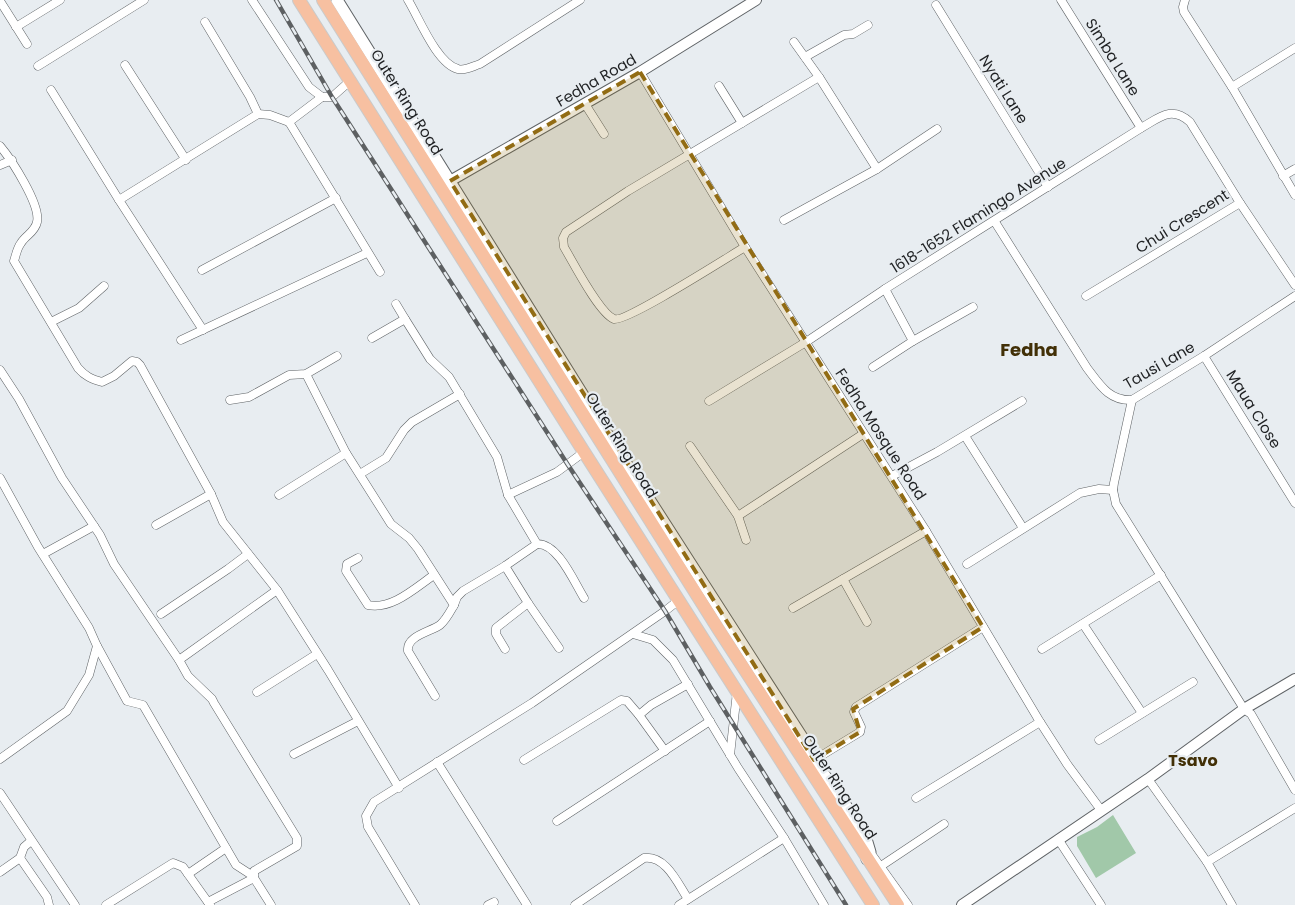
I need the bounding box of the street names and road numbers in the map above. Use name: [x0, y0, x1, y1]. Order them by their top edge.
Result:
street label: Simba Lane: [1081, 14, 1145, 100]
street label: Outer Ring Road: [366, 45, 448, 159]
street label: Fedha Road: [552, 48, 640, 112]
street label: Nyati Lane: [974, 50, 1034, 128]
street label: 1618-1652 Flamingo Avenue: [886, 152, 1070, 278]
street label: Chui Crescent: [1131, 184, 1233, 258]
street label: Tausi Lane: [1120, 336, 1198, 394]
street label: Fedha Mosque Road: [830, 364, 932, 504]
street label: Maua Close: [1222, 366, 1286, 452]
street label: Outer Ring Road: [581, 388, 663, 502]
street label: Outer Ring Road: [798, 730, 882, 844]

